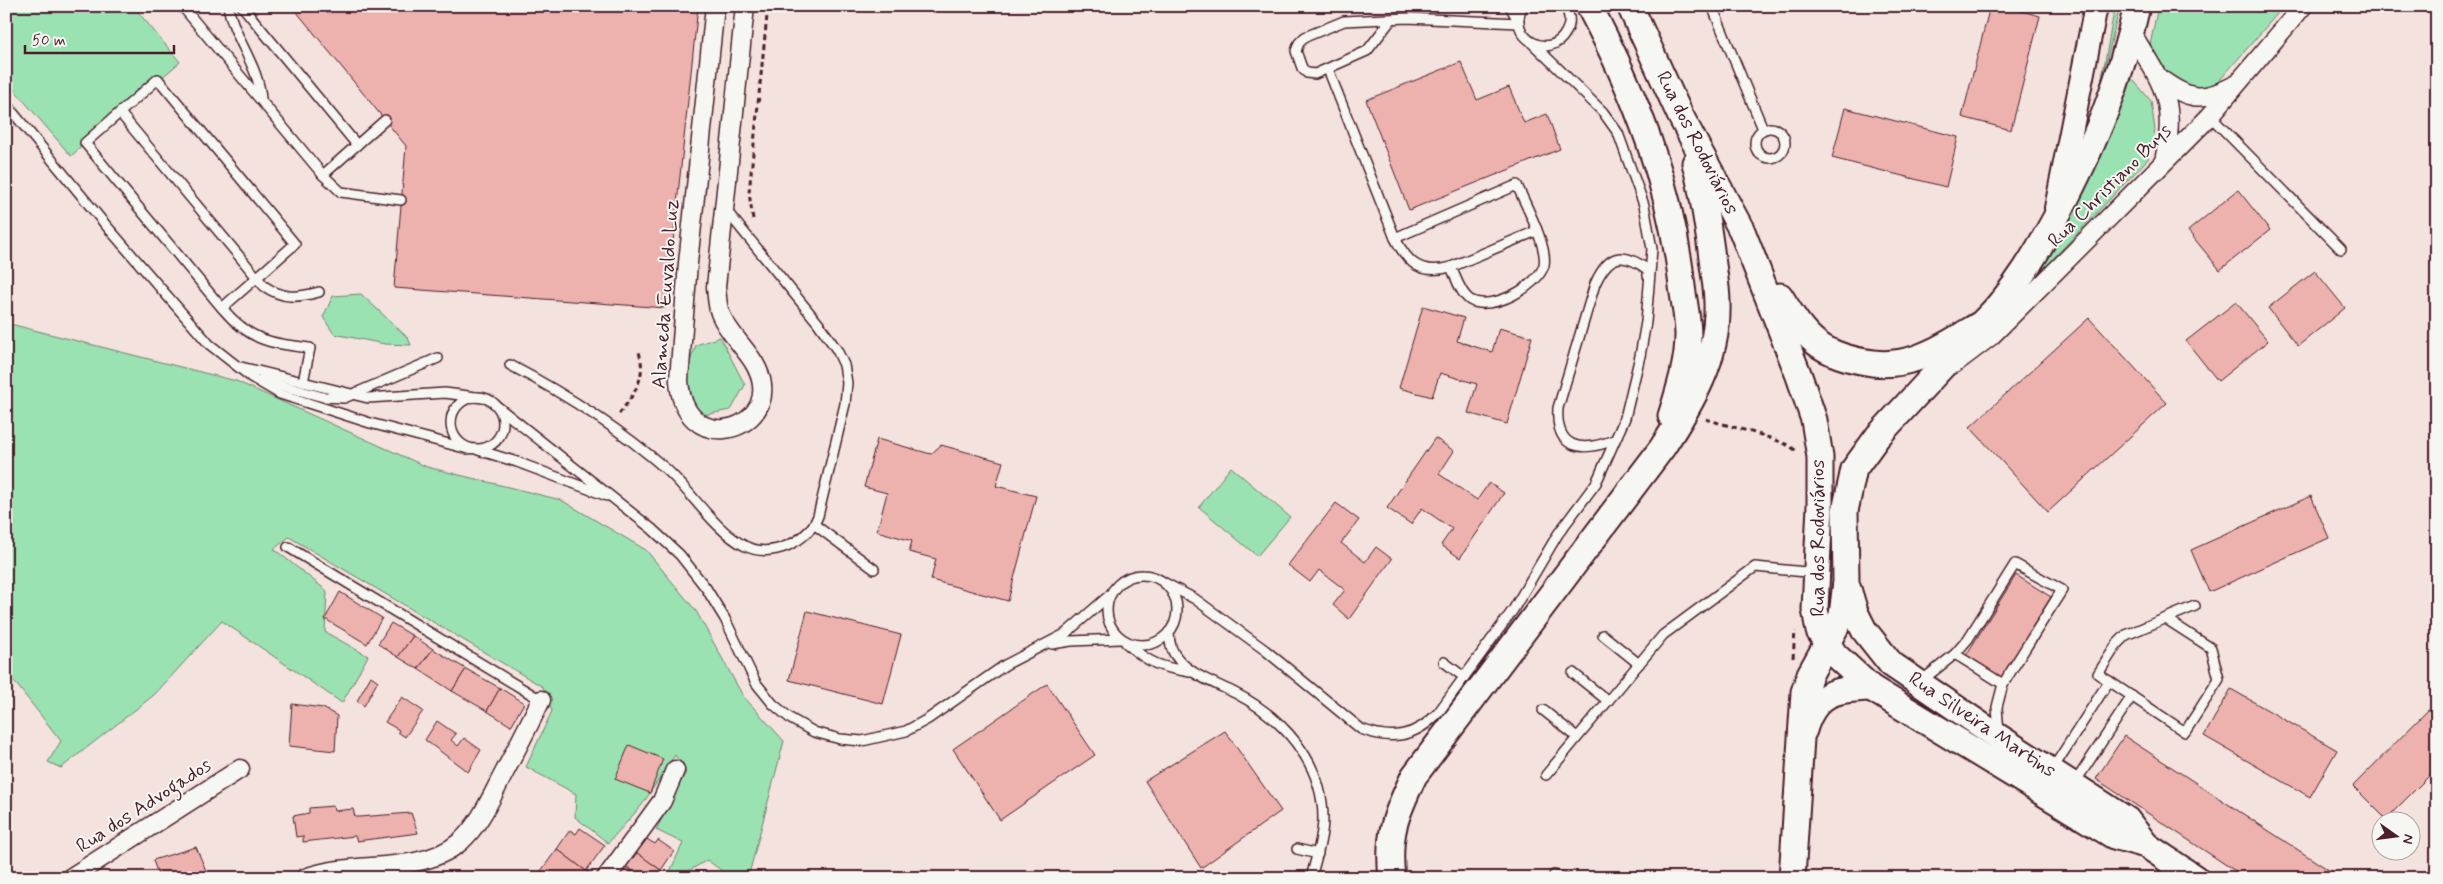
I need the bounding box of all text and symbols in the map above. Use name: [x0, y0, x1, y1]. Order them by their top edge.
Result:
scale bar: [25, 22, 174, 54]
text: 50 m: [32, 31, 66, 51]
street label: Rua dos Rodoviários: [1649, 67, 1745, 219]
street label: Rua Christiano Buys: [2042, 118, 2178, 254]
street label: Alameda Euvaldo Luz: [646, 198, 686, 390]
street label: Rua dos Rodoviários: [1805, 459, 1832, 617]
street label: Rua Silveira Martins: [1903, 666, 2061, 784]
street label: Rua dos Advogados: [71, 752, 218, 862]
north arrow: [2370, 812, 2420, 862]
text: N: [2398, 832, 2418, 846]

